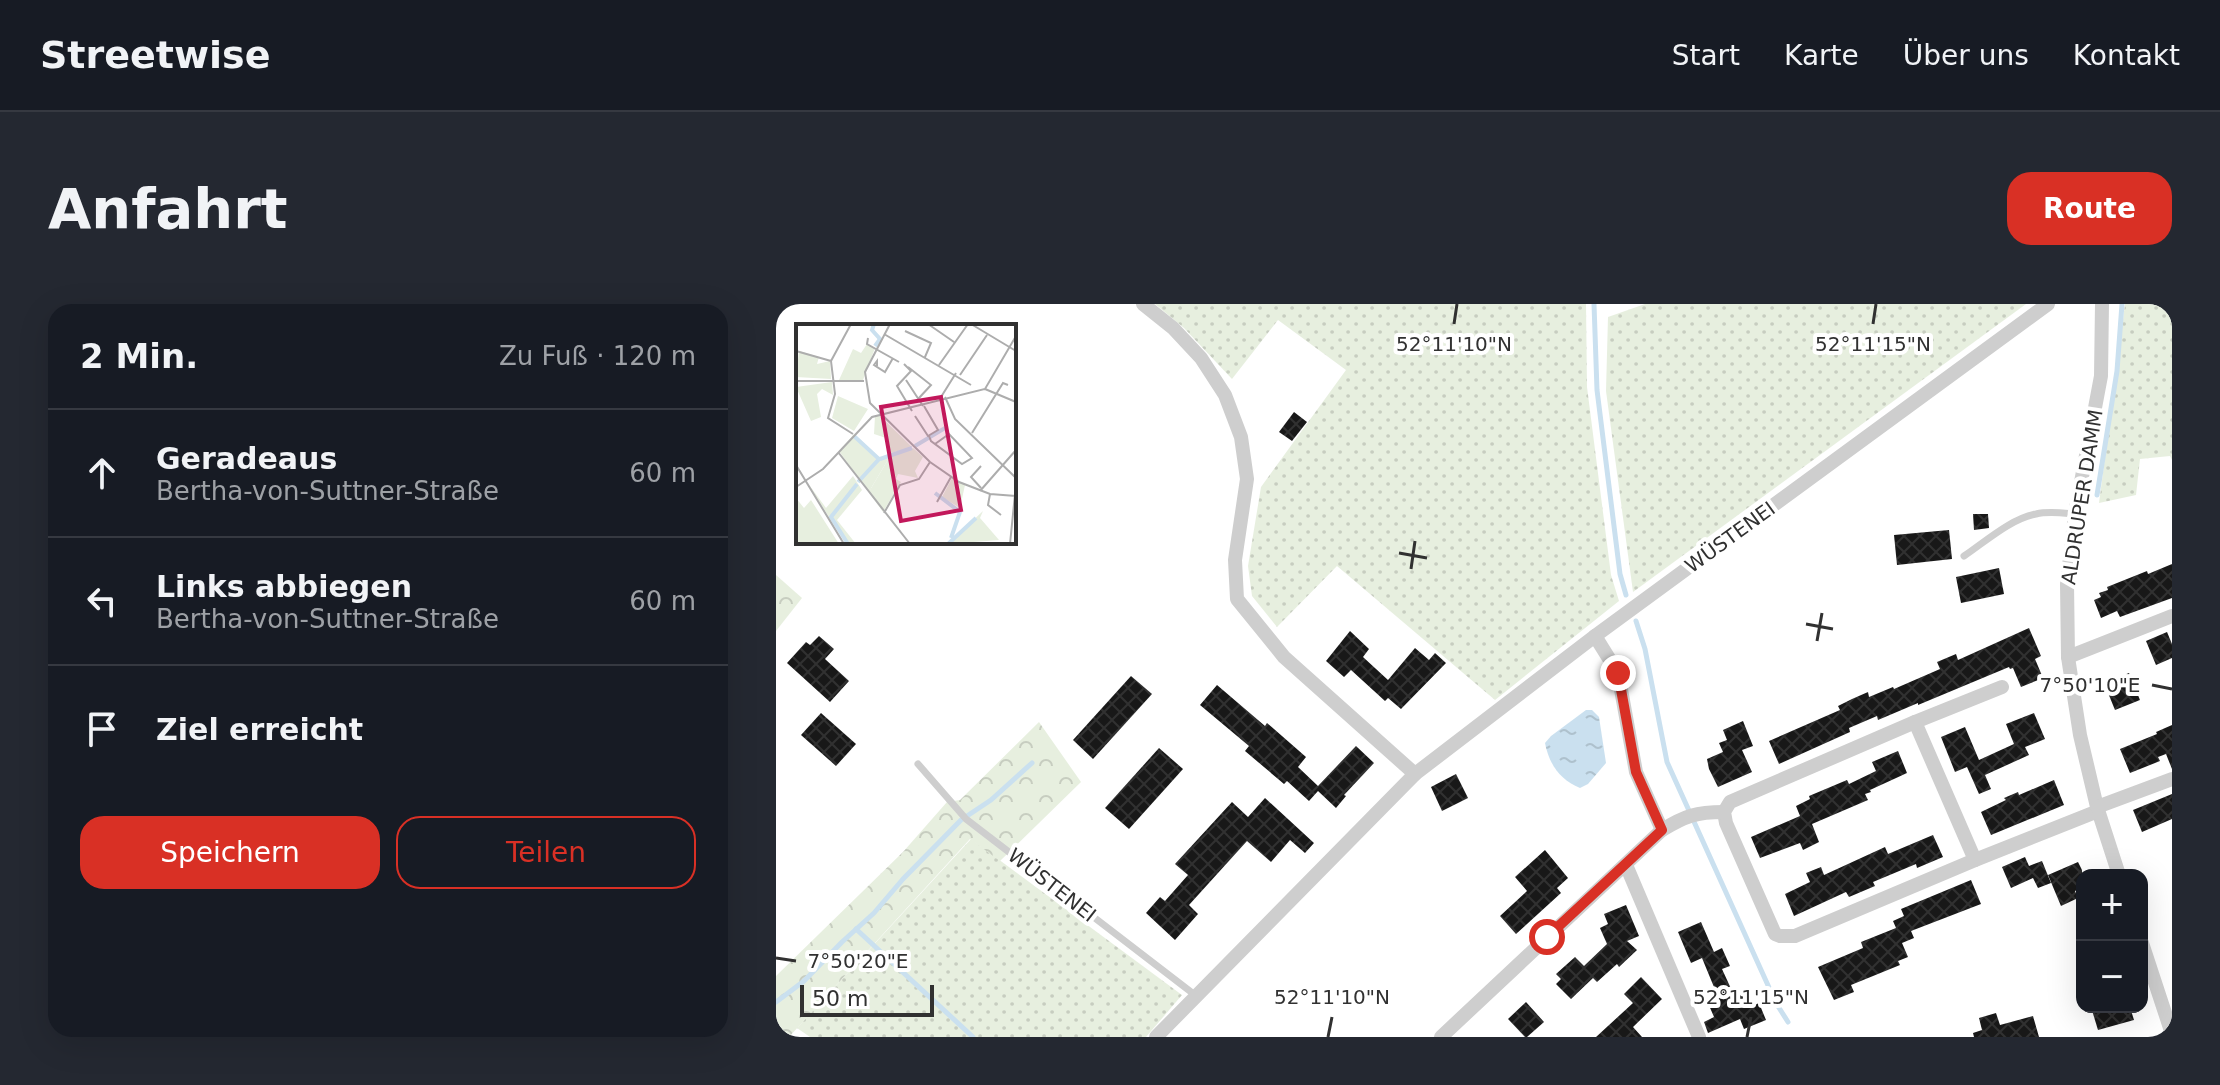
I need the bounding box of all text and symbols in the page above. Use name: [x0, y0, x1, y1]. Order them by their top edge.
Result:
text: Streetwise: [40, 33, 271, 77]
text: Start: [1672, 39, 1740, 72]
text: Karte: [1784, 39, 1859, 72]
text: Über uns: [1903, 39, 2029, 72]
text: Kontakt: [2073, 39, 2180, 72]
button: Route: [2007, 172, 2172, 245]
text: Anfahrt: [48, 176, 288, 241]
inset map: [796, 324, 1016, 544]
text: 52°11'10"N: [1396, 332, 1512, 356]
text: 52°11'15"N: [1815, 332, 1931, 356]
text: 2 Min.: [80, 336, 198, 376]
text: Zu Fuß · 120 m: [499, 341, 696, 371]
street label: ALDRUPER DAMM: [2056, 408, 2108, 586]
text: Geradeaus: [156, 441, 337, 476]
icon: ahead: [80, 451, 124, 495]
text: 60 m: [629, 458, 696, 488]
text: Bertha-von-Suttner-Straße: [156, 476, 499, 506]
street label: WÜSTENEI: [1680, 496, 1780, 578]
text: Links abbiegen: [156, 569, 412, 604]
icon: left: [80, 579, 124, 623]
text: 60 m: [629, 586, 696, 616]
text: Bertha-von-Suttner-Straße: [156, 604, 499, 634]
route end: [1600, 655, 1636, 691]
text: 7°50'10"E: [2040, 673, 2140, 697]
icon: arrive: [80, 707, 124, 751]
text: Ziel erreicht: [156, 712, 363, 747]
button: Speichern: [80, 816, 380, 889]
button: Teilen: [396, 816, 696, 889]
street label: WÜSTENEI: [1003, 843, 1101, 927]
map controls: [2076, 869, 2148, 1013]
button: +: [2076, 869, 2148, 941]
route start: [1529, 919, 1565, 955]
button: −: [2076, 941, 2148, 1013]
text: 7°50'20"E: [808, 949, 908, 973]
scale bar: [800, 981, 934, 1017]
text: 52°11'10"N: [1274, 985, 1390, 1009]
text: 52°11'15"N: [1693, 985, 1809, 1009]
text: 50 m: [812, 986, 868, 1011]

